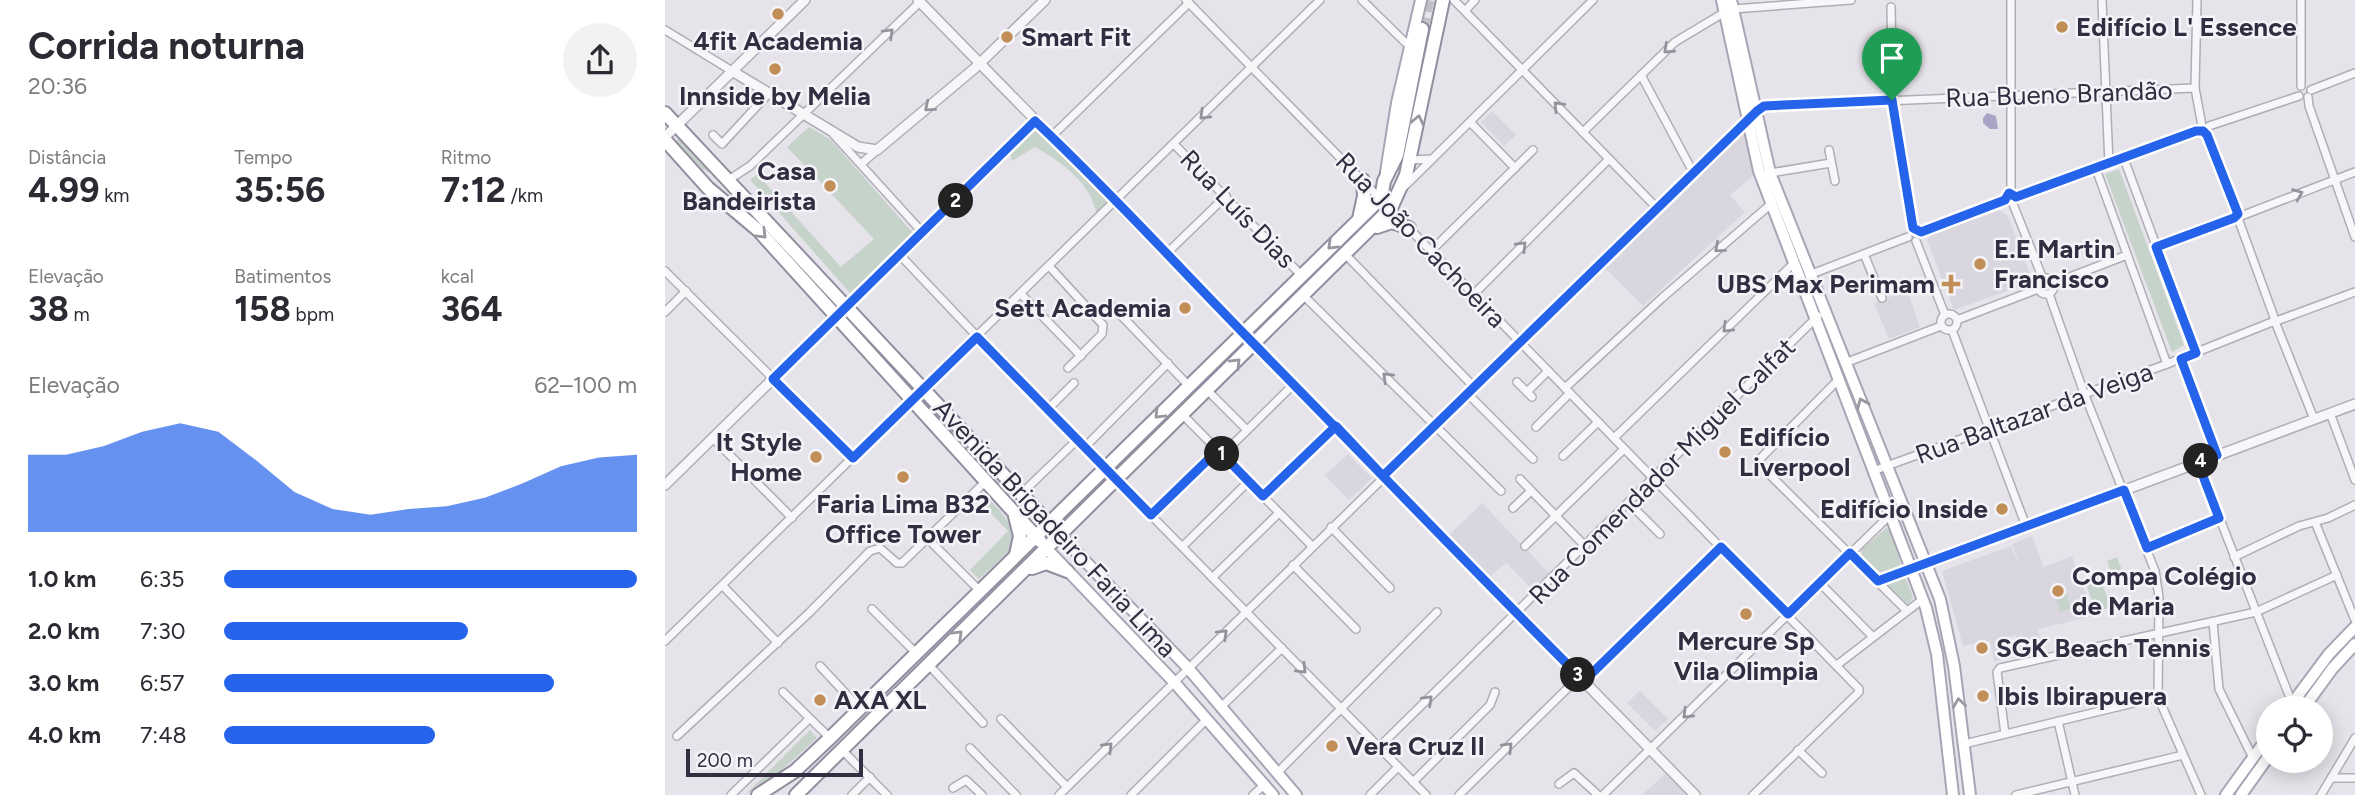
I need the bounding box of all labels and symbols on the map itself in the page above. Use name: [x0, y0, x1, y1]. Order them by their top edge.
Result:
marker: 4fit Academia: [770, 6, 786, 22]
place label: Edifício L' Essence: [2076, 11, 2297, 43]
marker: Edifício L' Essence: [2054, 19, 2070, 35]
place label: Smart Fit: [1021, 21, 1131, 53]
place label: 4fit Academia: [693, 25, 863, 57]
one-way arrow: [880, 28, 893, 41]
pin: [1862, 28, 1922, 100]
marker: Smart Fit: [999, 29, 1015, 45]
one-way arrow: [1663, 41, 1676, 54]
marker: Innside by Melia: [767, 61, 783, 77]
street label: Rua Bueno Brandão: [1945, 74, 2173, 114]
place label: Innside by Melia: [679, 80, 871, 112]
one-way arrow: [924, 99, 937, 111]
one-way arrow: [1553, 102, 1566, 115]
one-way arrow: [1199, 106, 1212, 119]
one-way arrow: [1409, 114, 1424, 126]
street label: Rua Luís Dias: [1174, 143, 1302, 275]
street label: Rua João Cachoeira: [1329, 146, 1513, 334]
place label: Casa Bandeirista: [682, 155, 816, 217]
marker: Casa Bandeirista: [822, 178, 838, 194]
pin: 2: [939, 184, 973, 218]
one-way arrow: [2291, 188, 2303, 202]
one-way arrow: [753, 226, 766, 239]
place label: E.E Martin Francisco: [1994, 233, 2115, 295]
one-way arrow: [1327, 237, 1340, 250]
one-way arrow: [1714, 240, 1727, 252]
one-way arrow: [1514, 241, 1527, 254]
marker: E.E Martin Francisco: [1972, 256, 1988, 272]
place label: UBS Max Perimam: [1717, 268, 1935, 300]
marker: UBS Max Perimam: [1941, 274, 1961, 294]
place label: Sett Academia: [994, 292, 1171, 324]
marker: Sett Academia: [1177, 300, 1193, 316]
one-way arrow: [1723, 319, 1736, 332]
street label: Rua Comendador Miguel Calfat: [1522, 331, 1802, 611]
street label: Rua Baltazar da Veiga: [1911, 355, 2157, 471]
one-way arrow: [1227, 359, 1240, 372]
one-way arrow: [1382, 373, 1395, 386]
street label: Avenida Brigadeiro Faria Lima: [927, 392, 1183, 664]
one-way arrow: [1856, 398, 1870, 410]
one-way arrow: [1155, 406, 1168, 419]
place label: Edifício Liverpool: [1739, 421, 1850, 483]
place label: It Style Home: [716, 426, 802, 488]
pin: 1: [1205, 436, 1239, 472]
marker: Edifício Liverpool: [1717, 444, 1733, 460]
pin: 4: [2183, 444, 2219, 478]
marker: It Style Home: [808, 449, 824, 465]
marker: Faria Lima B32 Office Tower: [895, 469, 911, 485]
place label: Faria Lima B32 Office Tower: [816, 488, 990, 550]
place label: Edifício Inside: [1820, 493, 1988, 525]
marker: Edifício Inside: [1994, 501, 2010, 517]
place label: Compa Colégio de Maria: [2072, 560, 2257, 622]
marker: Compa Colégio de Maria: [2050, 583, 2066, 599]
marker: Mercure Sp Vila Olimpia: [1738, 606, 1754, 622]
place label: Mercure Sp Vila Olimpia: [1674, 625, 1818, 687]
one-way arrow: [1214, 629, 1227, 642]
one-way arrow: [950, 630, 963, 643]
place label: SGK Beach Tennis: [1996, 632, 2210, 664]
marker: SGK Beach Tennis: [1974, 640, 1990, 656]
pin: 3: [1560, 658, 1595, 692]
one-way arrow: [1294, 660, 1307, 673]
place label: Ibis Ibirapuera: [1997, 680, 2167, 712]
place label: AXA XL: [834, 684, 927, 716]
marker: Ibis Ibirapuera: [1975, 688, 1991, 704]
marker: AXA XL: [812, 692, 828, 708]
one-way arrow: [1420, 695, 1433, 708]
one-way arrow: [1952, 697, 1967, 709]
one-way arrow: [1682, 705, 1695, 718]
place label: Vera Cruz II: [1346, 730, 1485, 762]
marker: Vera Cruz II: [1324, 738, 1340, 754]
one-way arrow: [1100, 743, 1112, 755]
one-way arrow: [1500, 743, 1513, 756]
scale bar: [686, 746, 863, 778]

